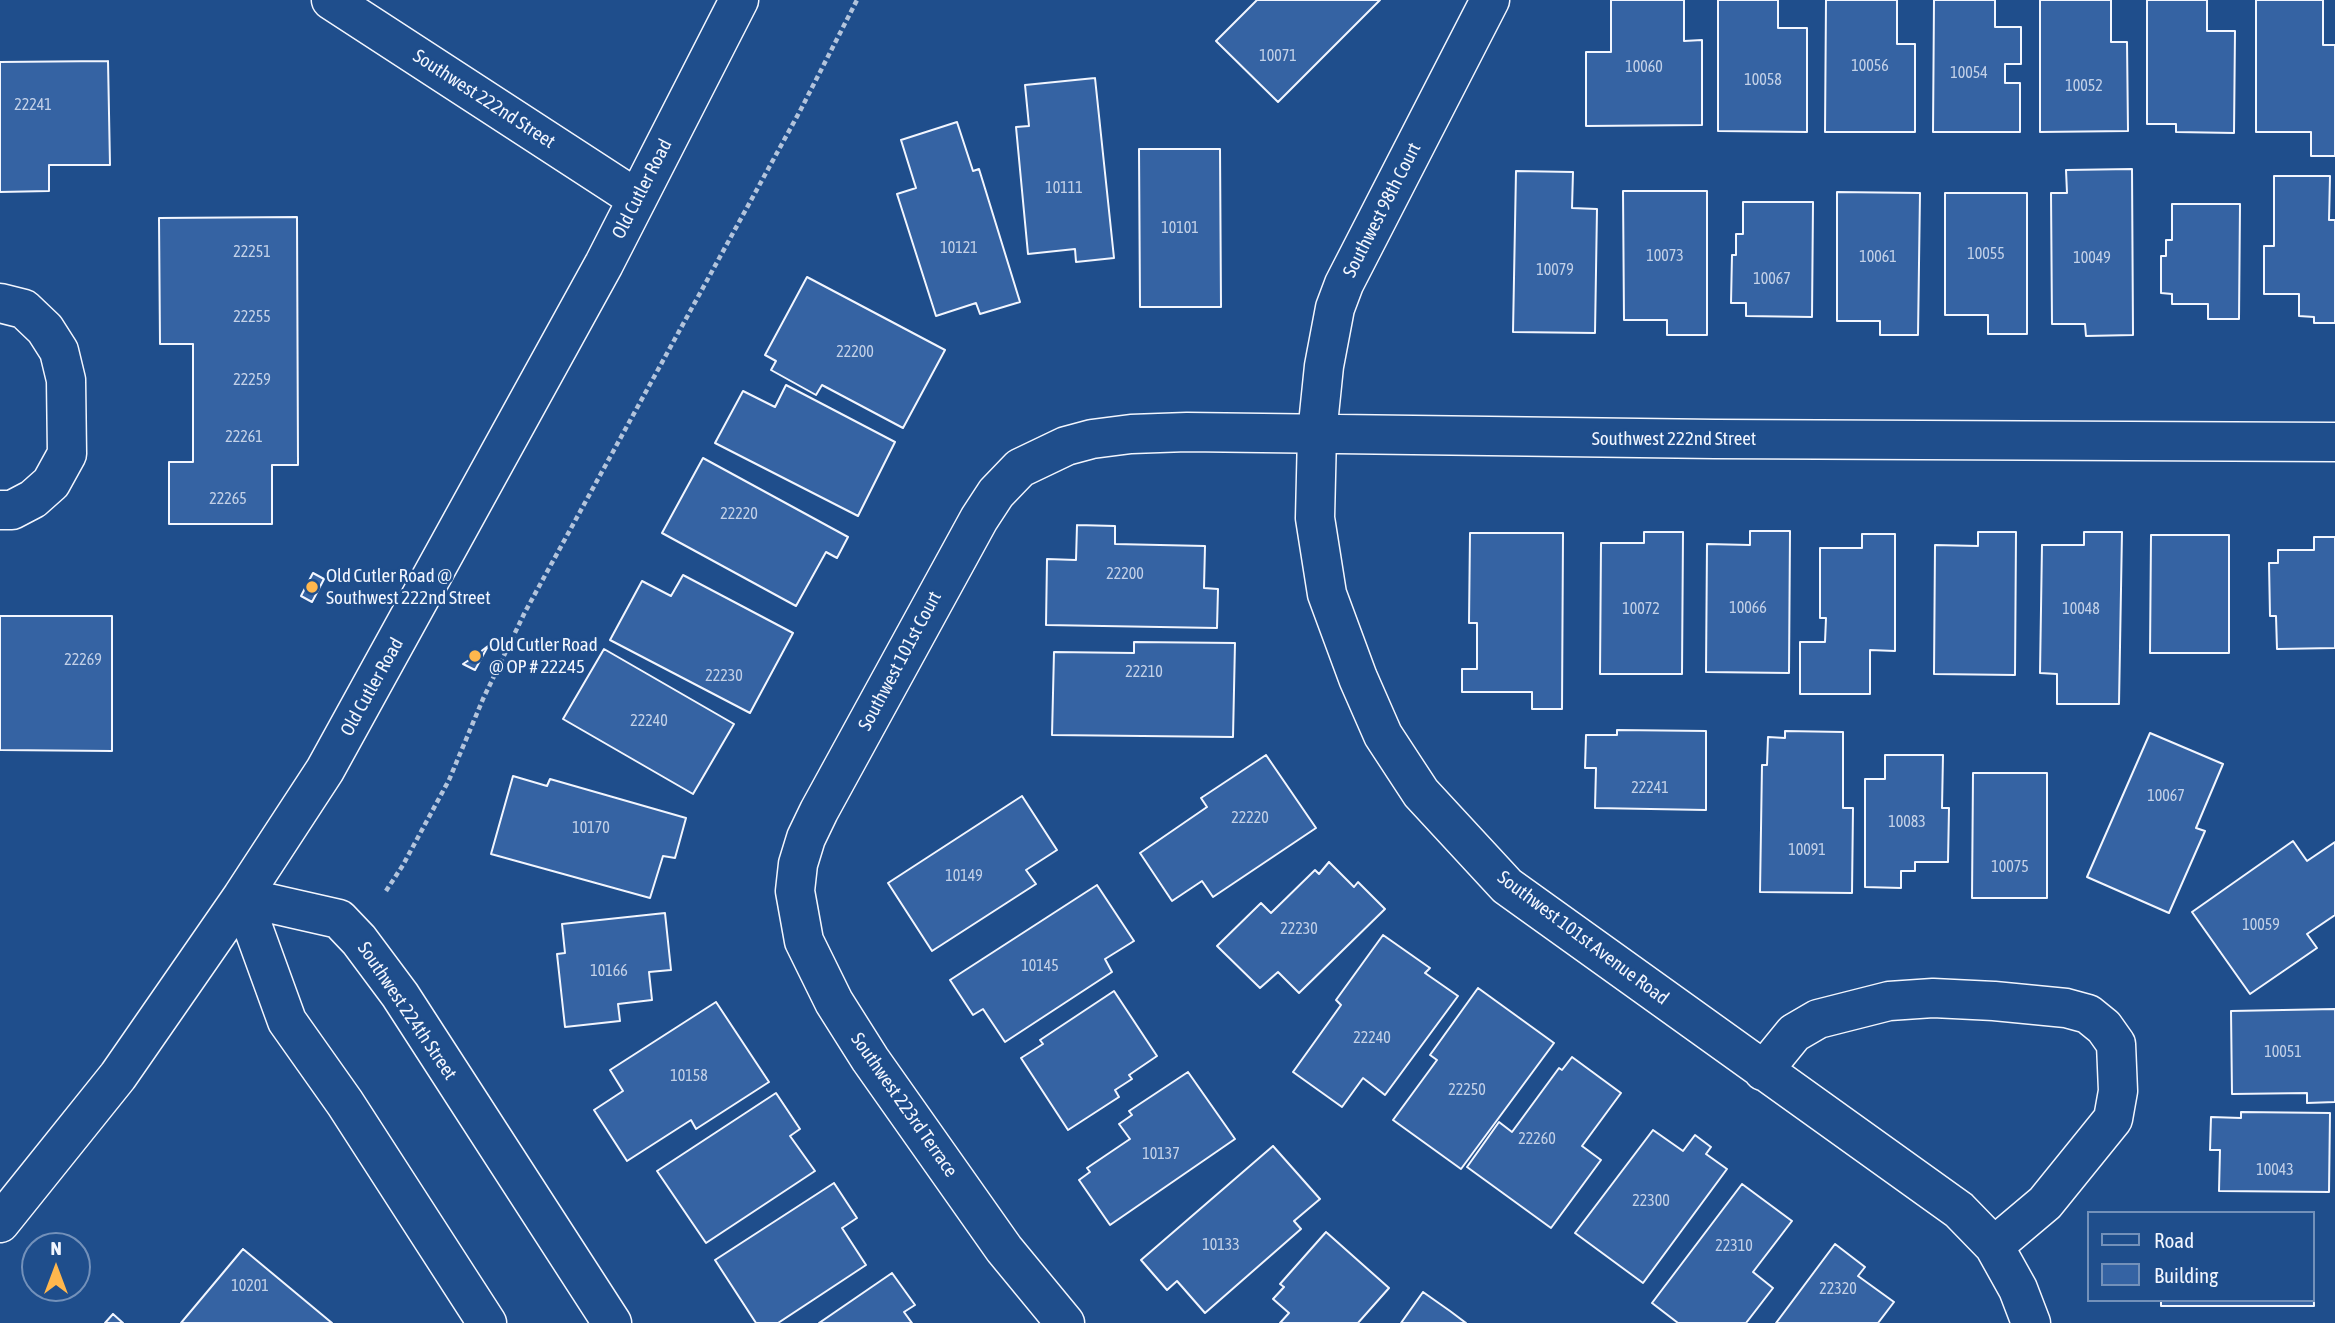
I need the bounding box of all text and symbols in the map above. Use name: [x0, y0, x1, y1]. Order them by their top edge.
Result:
street label: Southwest 222nd Street: [409, 45, 559, 153]
house number: 10071: [1259, 46, 1297, 66]
house number: 10056: [1851, 56, 1889, 76]
house number: 10060: [1625, 57, 1663, 77]
house number: 10054: [1950, 63, 1988, 83]
house number: 10058: [1744, 70, 1782, 90]
house number: 10052: [2065, 76, 2103, 96]
house number: 22241: [14, 95, 52, 115]
street label: Old Cutler Road: [607, 135, 677, 243]
street label: Southwest 98th Court: [1338, 139, 1426, 281]
house number: 10111: [1045, 178, 1083, 198]
house number: 10101: [1161, 218, 1199, 238]
house number: 10121: [940, 238, 978, 258]
house number: 22251: [233, 242, 271, 262]
house number: 10055: [1967, 244, 2005, 264]
house number: 10073: [1646, 246, 1684, 266]
house number: 10061: [1859, 247, 1897, 267]
house number: 10049: [2073, 248, 2111, 268]
house number: 10079: [1536, 260, 1574, 280]
house number: 10067: [1753, 269, 1791, 289]
house number: 22255: [233, 307, 271, 327]
house number: 22200: [836, 342, 874, 362]
house number: 22259: [233, 370, 271, 390]
house number: 22261: [225, 427, 263, 447]
street label: Southwest 222nd Street: [1592, 428, 1756, 450]
house number: 22265: [209, 489, 247, 509]
house number: 22220: [720, 504, 758, 524]
house number: 22200: [1106, 564, 1144, 584]
place label: Old Cutler Road @ Southwest 222nd Street: [326, 565, 491, 609]
marker: Old Cutler Road @ Southwest 222nd Street: [304, 579, 320, 595]
street label: Southwest 101st Court: [854, 587, 946, 735]
house number: 10066: [1729, 598, 1767, 618]
house number: 10072: [1622, 599, 1660, 619]
house number: 10048: [2062, 599, 2100, 619]
street label: Old Cutler Road: [336, 634, 408, 740]
place label: Old Cutler Road @ OP # 22245: [489, 634, 598, 678]
marker: Old Cutler Road @ OP # 22245: [467, 648, 483, 664]
house number: 22269: [64, 650, 102, 670]
house number: 22210: [1125, 662, 1163, 682]
house number: 22230: [705, 666, 743, 686]
house number: 22240: [630, 711, 668, 731]
house number: 22241: [1631, 778, 1669, 798]
house number: 10067: [2147, 786, 2185, 806]
house number: 22220: [1231, 808, 1269, 828]
house number: 10083: [1888, 812, 1926, 832]
house number: 10170: [572, 818, 610, 838]
house number: 10091: [1788, 840, 1826, 860]
house number: 10075: [1991, 857, 2029, 877]
house number: 10149: [945, 866, 983, 886]
street label: Southwest 101st Avenue Road: [1493, 866, 1673, 1010]
house number: 10059: [2242, 915, 2280, 935]
house number: 22230: [1280, 919, 1318, 939]
street label: Southwest 224th Street: [353, 938, 461, 1084]
house number: 10145: [1021, 956, 1059, 976]
house number: 10166: [590, 961, 628, 981]
house number: 22240: [1353, 1028, 1391, 1048]
street label: Southwest 223rd Terrace: [846, 1029, 962, 1181]
house number: 10051: [2264, 1042, 2302, 1062]
house number: 10158: [670, 1066, 708, 1086]
house number: 22250: [1448, 1080, 1486, 1100]
house number: 22260: [1518, 1129, 1556, 1149]
house number: 10137: [1142, 1144, 1180, 1164]
house number: 10043: [2256, 1160, 2294, 1180]
house number: 22300: [1632, 1191, 1670, 1211]
legend: [2086, 1211, 2314, 1302]
text: Road: [2154, 1228, 2194, 1252]
north arrow: [21, 1232, 91, 1302]
house number: 10133: [1202, 1235, 1240, 1255]
house number: 22310: [1715, 1236, 1753, 1256]
text: N: [50, 1237, 62, 1259]
text: Building: [2154, 1263, 2218, 1287]
house number: 10201: [231, 1276, 269, 1296]
house number: 22320: [1819, 1279, 1857, 1299]

